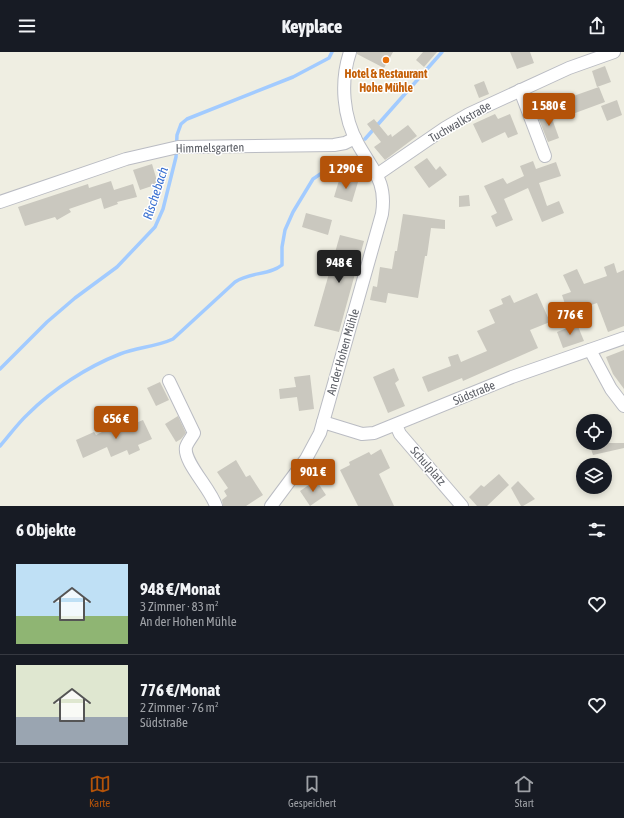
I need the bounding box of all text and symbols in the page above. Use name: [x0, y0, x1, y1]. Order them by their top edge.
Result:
icon: menu: [16, 15, 38, 37]
icon: share: [586, 15, 608, 37]
text: Keyplace: [282, 16, 342, 37]
marker: Hotel & Restaurant Hohe Mühle: [381, 55, 391, 65]
place label: Hotel & Restaurant Hohe Mühle: [345, 67, 428, 95]
pin: 1 580 €: [512, 93, 586, 127]
text: 1 580 €: [532, 98, 566, 113]
street label: Tuchwalkstraße: [426, 99, 494, 145]
street label: Himmelsgarten: [176, 140, 244, 156]
pin: 1 290 €: [309, 156, 383, 190]
text: 1 290 €: [329, 161, 363, 176]
water label: Rischebach: [140, 164, 171, 221]
pin: 948 €: [311, 250, 367, 284]
text: 948 €: [326, 255, 352, 270]
pin: 776 €: [542, 302, 598, 336]
street label: An der Hohen Mühle: [324, 307, 362, 397]
text: 776 €: [557, 307, 583, 322]
street label: Südstraße: [451, 378, 497, 408]
pin: 656 €: [88, 406, 144, 440]
text: 656 €: [103, 411, 129, 426]
map controls: [576, 414, 612, 494]
button: locate: [576, 414, 612, 450]
street label: Schulplatz: [407, 444, 449, 489]
button: layers: [576, 458, 612, 494]
pin: 901 €: [285, 459, 341, 493]
text: 901 €: [300, 464, 326, 479]
icon: filters: [586, 519, 608, 541]
text: 6 Objekte: [16, 520, 76, 540]
text: 948 €/Monat: [140, 579, 220, 599]
icon: home: [48, 580, 96, 628]
icon: heart: [586, 593, 608, 615]
text: 3 Zimmer · 83 m²: [140, 599, 219, 614]
text: An der Hohen Mühle: [140, 614, 237, 629]
text: 776 €/Monat: [140, 680, 220, 700]
icon: home: [48, 681, 96, 729]
icon: heart: [586, 694, 608, 716]
text: 2 Zimmer · 76 m²: [140, 700, 219, 715]
text: Südstraße: [140, 715, 188, 730]
tab: Karte: [89, 773, 111, 809]
tab: Gespeichert: [288, 773, 336, 809]
tab: Start: [513, 773, 535, 809]

